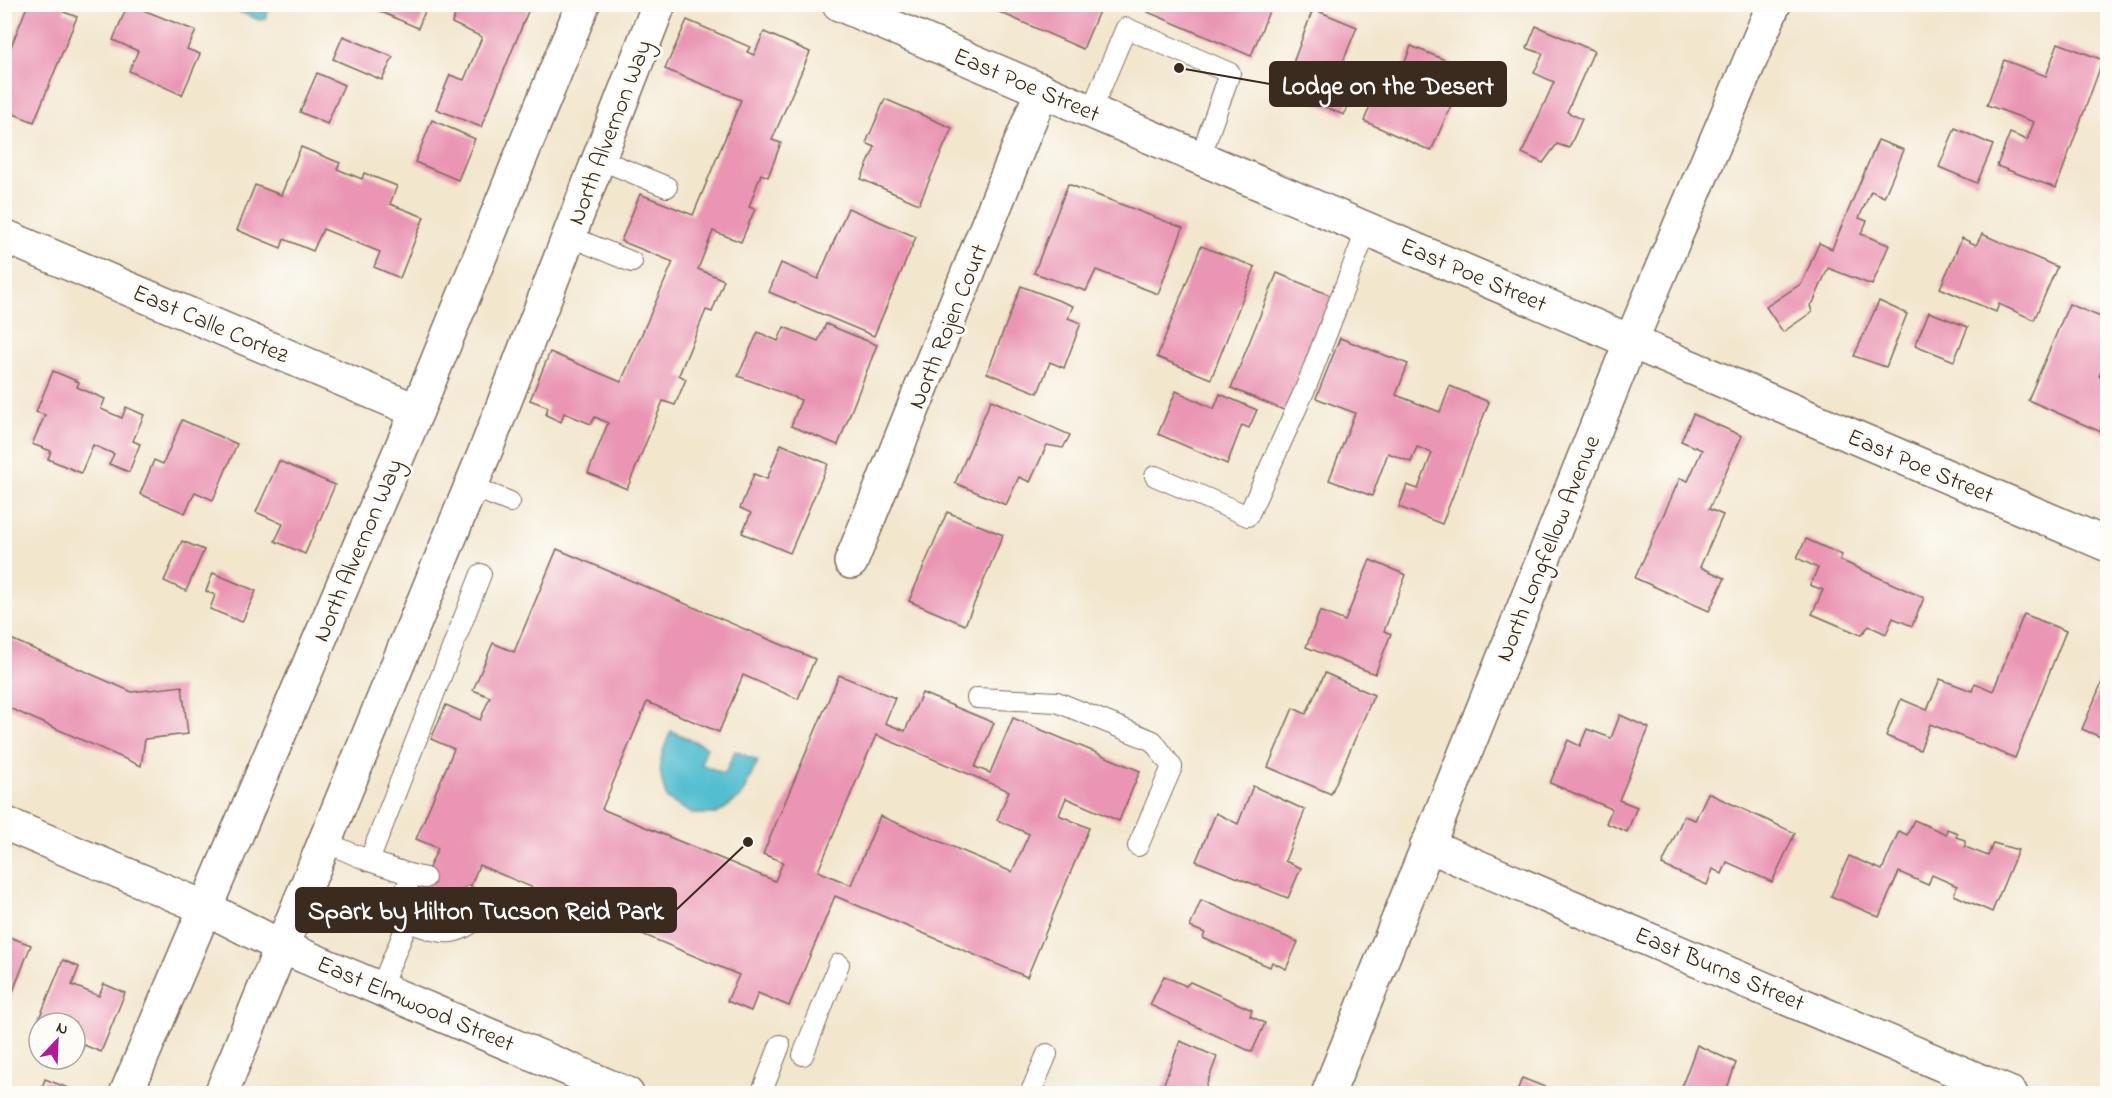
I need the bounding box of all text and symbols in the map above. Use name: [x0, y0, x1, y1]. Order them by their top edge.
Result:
street label: North Alvernon Way: [560, 35, 664, 231]
street label: East Poe Street: [947, 40, 1105, 133]
callout: Lodge on the Desert: [1270, 62, 1506, 106]
text: Lodge on the Desert: [1282, 69, 1494, 108]
street label: East Poe Street: [1394, 230, 1552, 323]
street label: North Rojen Court: [900, 239, 998, 415]
street label: East Calle Cortez: [126, 277, 294, 374]
street label: East Poe Street: [1841, 421, 1999, 514]
street label: North Longfellow Avenue: [1488, 430, 1611, 667]
street label: North Alvernon Way: [305, 454, 415, 648]
callout: Spark by Hilton Tucson Reid Park: [296, 888, 676, 932]
text: Spark by Hilton Tucson Reid Park: [308, 894, 664, 932]
street label: East Burns Street: [1629, 919, 1809, 1022]
street label: East Elmwood Street: [311, 948, 519, 1063]
north arrow: [27, 1011, 87, 1071]
text: N: [52, 1016, 72, 1042]

